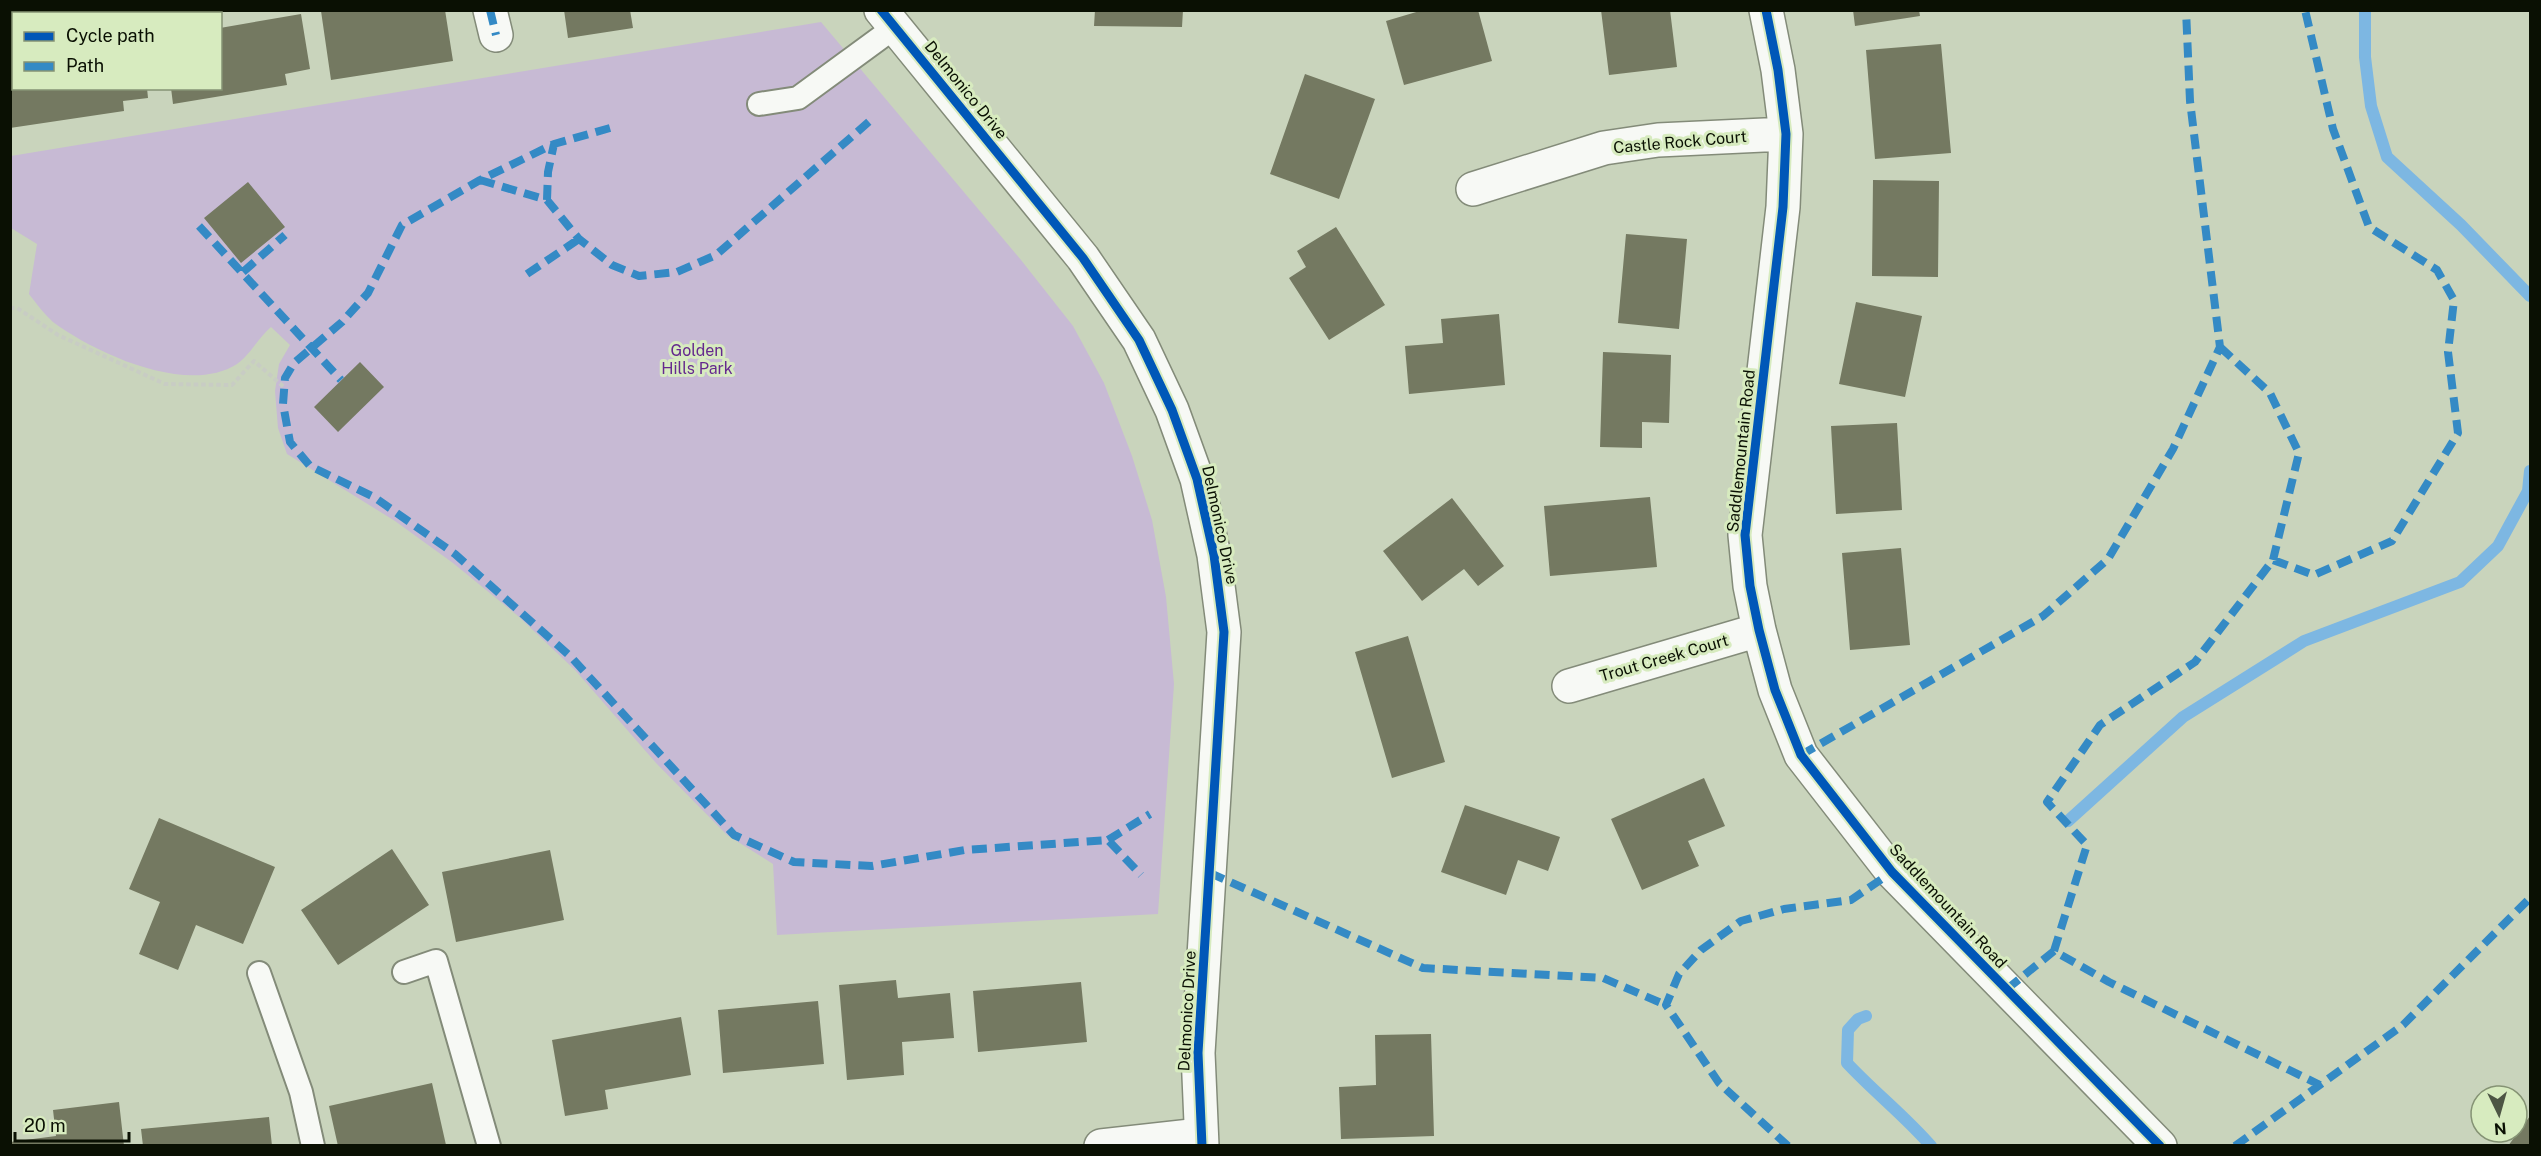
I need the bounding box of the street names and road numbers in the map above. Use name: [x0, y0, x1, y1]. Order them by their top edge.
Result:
street label: Delmonico Drive: [921, 37, 1011, 143]
street label: Castle Rock Court: [1613, 127, 1747, 157]
street label: Saddlemountain Road: [1723, 369, 1759, 533]
street label: Delmonico Drive: [1198, 464, 1242, 586]
street label: Trout Creek Court: [1597, 630, 1731, 686]
street label: Saddlemountain Road: [1885, 840, 2011, 972]
street label: Delmonico Drive: [1174, 950, 1200, 1072]

